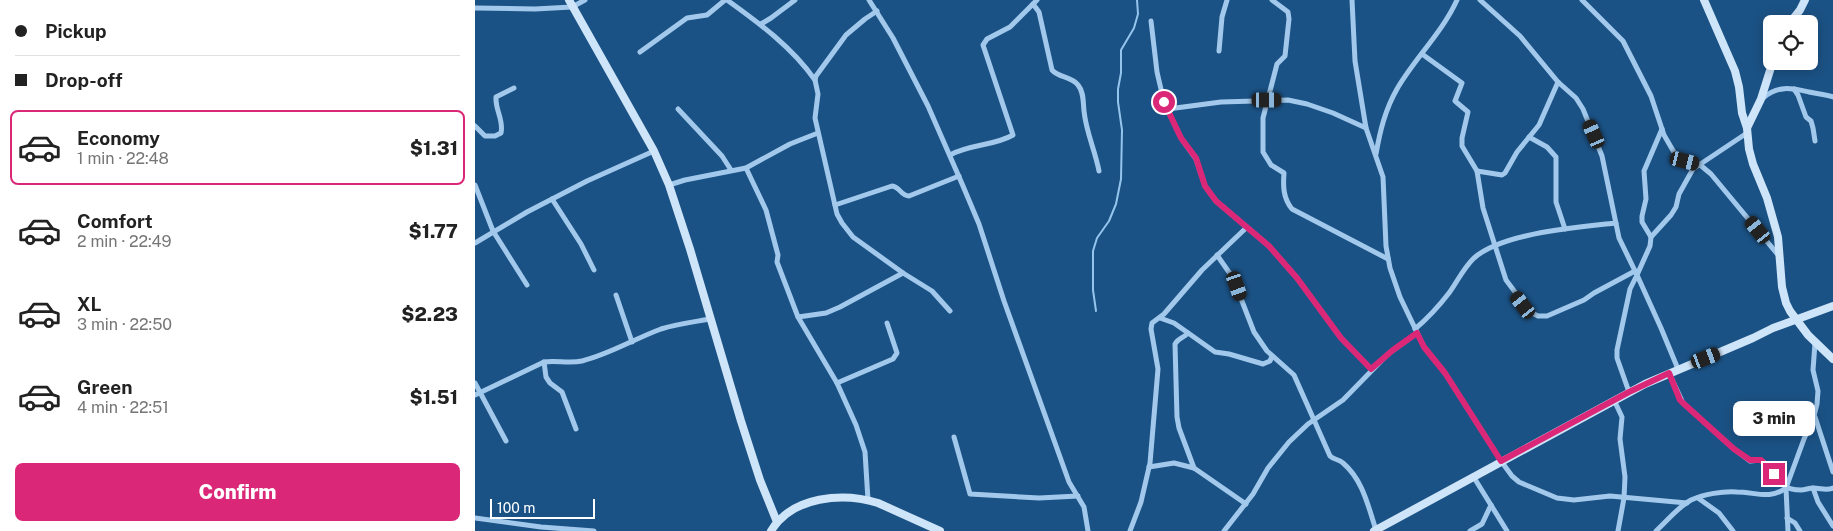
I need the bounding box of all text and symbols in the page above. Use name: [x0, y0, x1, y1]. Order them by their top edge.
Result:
map controls: [1763, 15, 1818, 70]
button: locate: [1763, 15, 1818, 70]
text: Pickup: [45, 20, 107, 42]
text: Drop-off: [45, 69, 122, 91]
route start: [1153, 91, 1175, 113]
car: [1252, 93, 1282, 108]
car: [1581, 117, 1606, 151]
icon: car: [17, 125, 62, 170]
text: Economy: [77, 127, 160, 149]
text: $1.31: [410, 137, 458, 159]
text: 1 min · 22:48: [77, 149, 169, 168]
car: [1668, 150, 1701, 172]
icon: car: [17, 208, 62, 253]
text: Comfort: [77, 210, 153, 232]
car: [1742, 214, 1773, 246]
text: $1.77: [409, 220, 458, 242]
text: 2 min · 22:49: [77, 232, 172, 251]
car: [1225, 269, 1248, 303]
car: [1507, 289, 1538, 321]
icon: car: [17, 291, 62, 336]
text: XL: [77, 293, 102, 315]
text: $2.23: [401, 303, 458, 325]
text: 3 min · 22:50: [77, 315, 172, 334]
car: [1689, 346, 1722, 370]
icon: car: [17, 374, 62, 419]
text: Green: [77, 376, 132, 398]
text: $1.51: [410, 386, 458, 408]
text: 4 min · 22:51: [77, 398, 169, 417]
callout: 3 min: [1733, 402, 1815, 436]
text: 3 min: [1753, 409, 1795, 428]
button: Confirm: [15, 463, 460, 521]
route end: [1763, 463, 1785, 485]
scale bar: [490, 496, 595, 519]
text: 100 m: [497, 500, 535, 516]

